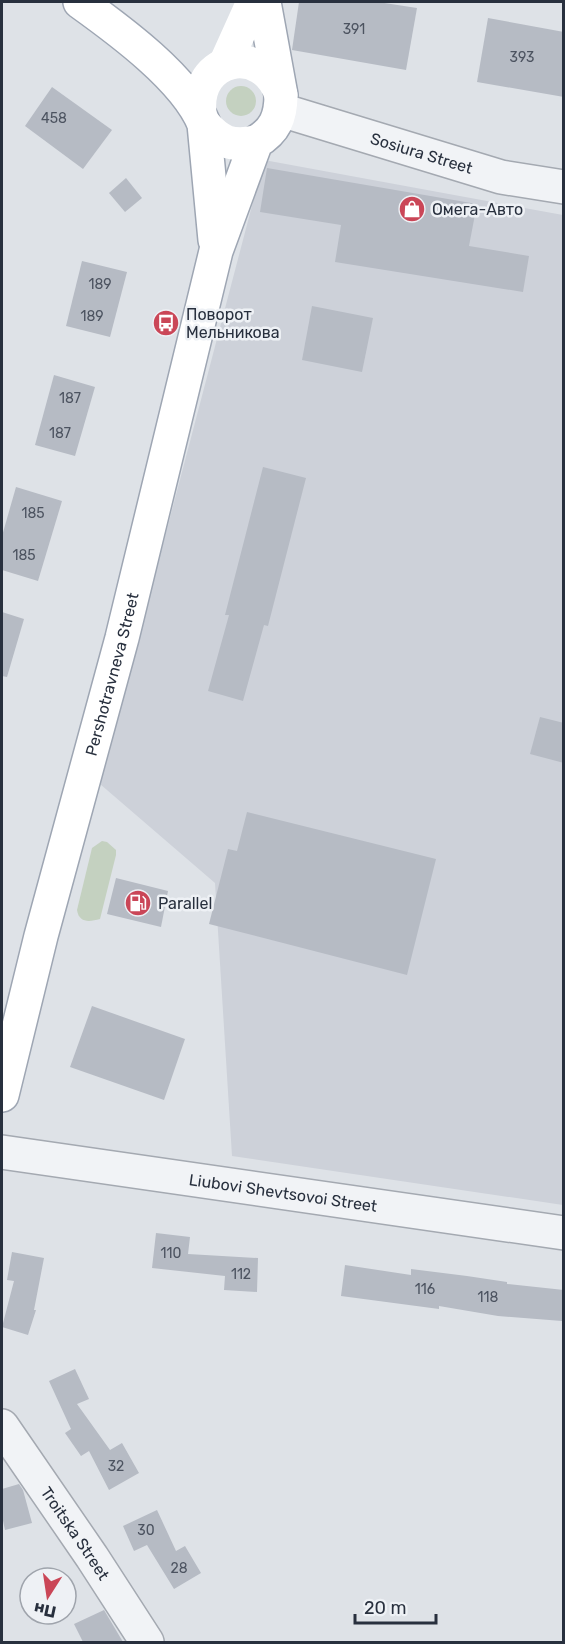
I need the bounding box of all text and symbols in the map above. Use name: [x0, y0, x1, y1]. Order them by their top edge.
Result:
house number: 391: [343, 21, 365, 38]
house number: 393: [510, 49, 534, 66]
house number: 458: [41, 110, 67, 127]
street label: Sosiura Street: [368, 129, 475, 178]
shop icon: Омега-Авто: [397, 194, 427, 224]
place label: Омега-Авто: [432, 200, 523, 219]
house number: 189: [88, 276, 112, 293]
place label: Поворот Мельникова: [186, 305, 280, 342]
house number: 189: [80, 308, 104, 325]
bus stop icon: Поворот Мельникова: [151, 308, 181, 338]
house number: 187: [59, 390, 81, 407]
house number: 187: [49, 425, 71, 442]
house number: 185: [21, 505, 45, 522]
house number: 185: [12, 547, 36, 564]
street label: Pershotravneva Street: [81, 591, 143, 758]
fuel station icon: Parallel: [123, 888, 153, 918]
place label: Parallel: [158, 894, 212, 913]
street label: Liubovi Shevtsovoi Street: [188, 1170, 378, 1216]
house number: 110: [161, 1245, 182, 1262]
house number: 112: [231, 1266, 251, 1283]
house number: 116: [415, 1281, 435, 1298]
house number: 118: [478, 1289, 499, 1306]
house number: 32: [108, 1458, 124, 1475]
street label: Troitska Street: [37, 1483, 113, 1584]
house number: 30: [137, 1522, 155, 1539]
house number: 28: [170, 1560, 188, 1577]
north arrow: [18, 1566, 78, 1626]
scale bar: [355, 1587, 436, 1625]
text: 20 m: [364, 1597, 406, 1619]
text: Пн: [32, 1599, 58, 1622]

